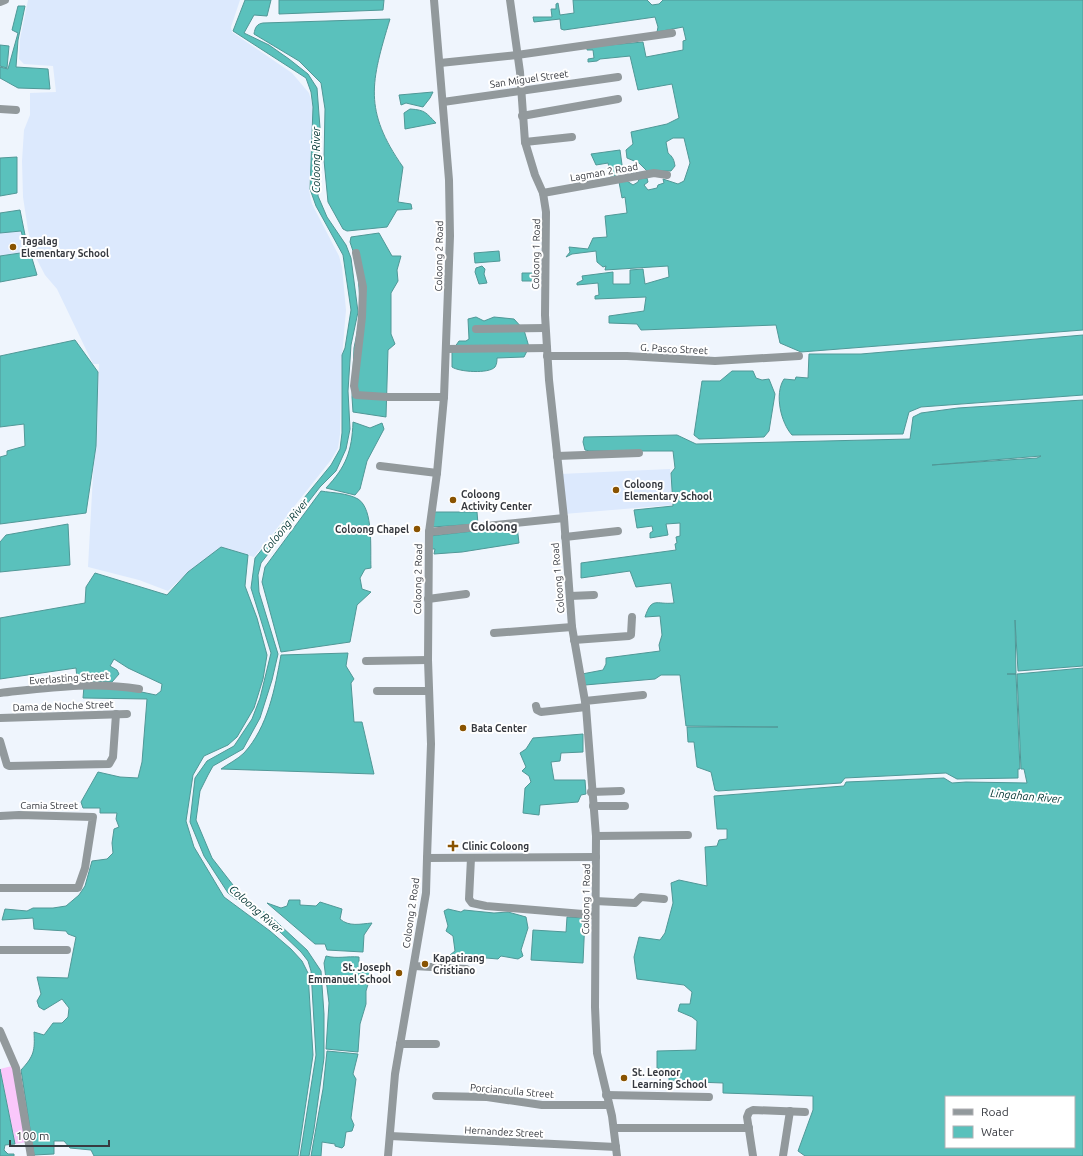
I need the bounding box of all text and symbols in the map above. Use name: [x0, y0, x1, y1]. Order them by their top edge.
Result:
street label: San Miguel Street: [489, 68, 569, 90]
water label: Coloong River: [310, 126, 322, 193]
street label: Lagman 2 Road: [569, 161, 639, 183]
street label: Coloong 1 Road: [530, 218, 542, 290]
street label: Coloong 2 Road: [433, 220, 445, 292]
place label: Tagalag Elementary School: [21, 236, 109, 259]
marker: Tagalag Elementary School: [8, 242, 18, 252]
street label: G. Pasco Street: [640, 342, 708, 356]
place label: Coloong Elementary School: [624, 479, 712, 502]
marker: Coloong Elementary School: [611, 485, 621, 495]
place label: Coloong Activity Center: [461, 489, 533, 512]
marker: Coloong Activity Center: [448, 495, 458, 505]
water label: Coloong River: [259, 496, 311, 556]
district label: Coloong: [471, 520, 517, 533]
place label: Coloong Chapel: [335, 524, 409, 535]
marker: Coloong Chapel: [412, 524, 422, 534]
street label: Coloong 1 Road: [549, 542, 567, 614]
street label: Coloong 2 Road: [412, 543, 424, 615]
street label: Everlasting Street: [29, 670, 109, 686]
street label: Dama de Noche Street: [12, 699, 114, 713]
marker: Bata Center: [458, 723, 468, 733]
place label: Bata Center: [471, 723, 528, 734]
water label: Lingahan River: [990, 787, 1063, 805]
street label: Camia Street: [20, 800, 78, 811]
marker: Clinic Coloong: [447, 840, 459, 852]
place label: Clinic Coloong: [462, 841, 529, 852]
street label: Coloong 1 Road: [580, 863, 592, 935]
street label: Coloong 2 Road: [401, 877, 421, 949]
water label: Coloong River: [227, 883, 286, 936]
place label: Kapatirang Cristiano: [433, 953, 485, 976]
marker: Kapatirang Cristiano: [420, 959, 430, 969]
place label: St. Joseph Emmanuel School: [308, 962, 391, 985]
marker: St. Joseph Emmanuel School: [394, 968, 404, 978]
place label: St. Leonor Learning School: [632, 1067, 707, 1090]
marker: St. Leonor Learning School: [619, 1073, 629, 1083]
street label: Porcianculla Street: [469, 1082, 555, 1100]
legend: [945, 1096, 1075, 1148]
text: Road: [981, 1105, 1009, 1118]
scale bar: [10, 1122, 109, 1148]
street label: Hernandez Street: [464, 1124, 544, 1140]
text: Water: [981, 1125, 1014, 1138]
text: 100 m: [16, 1129, 49, 1142]

